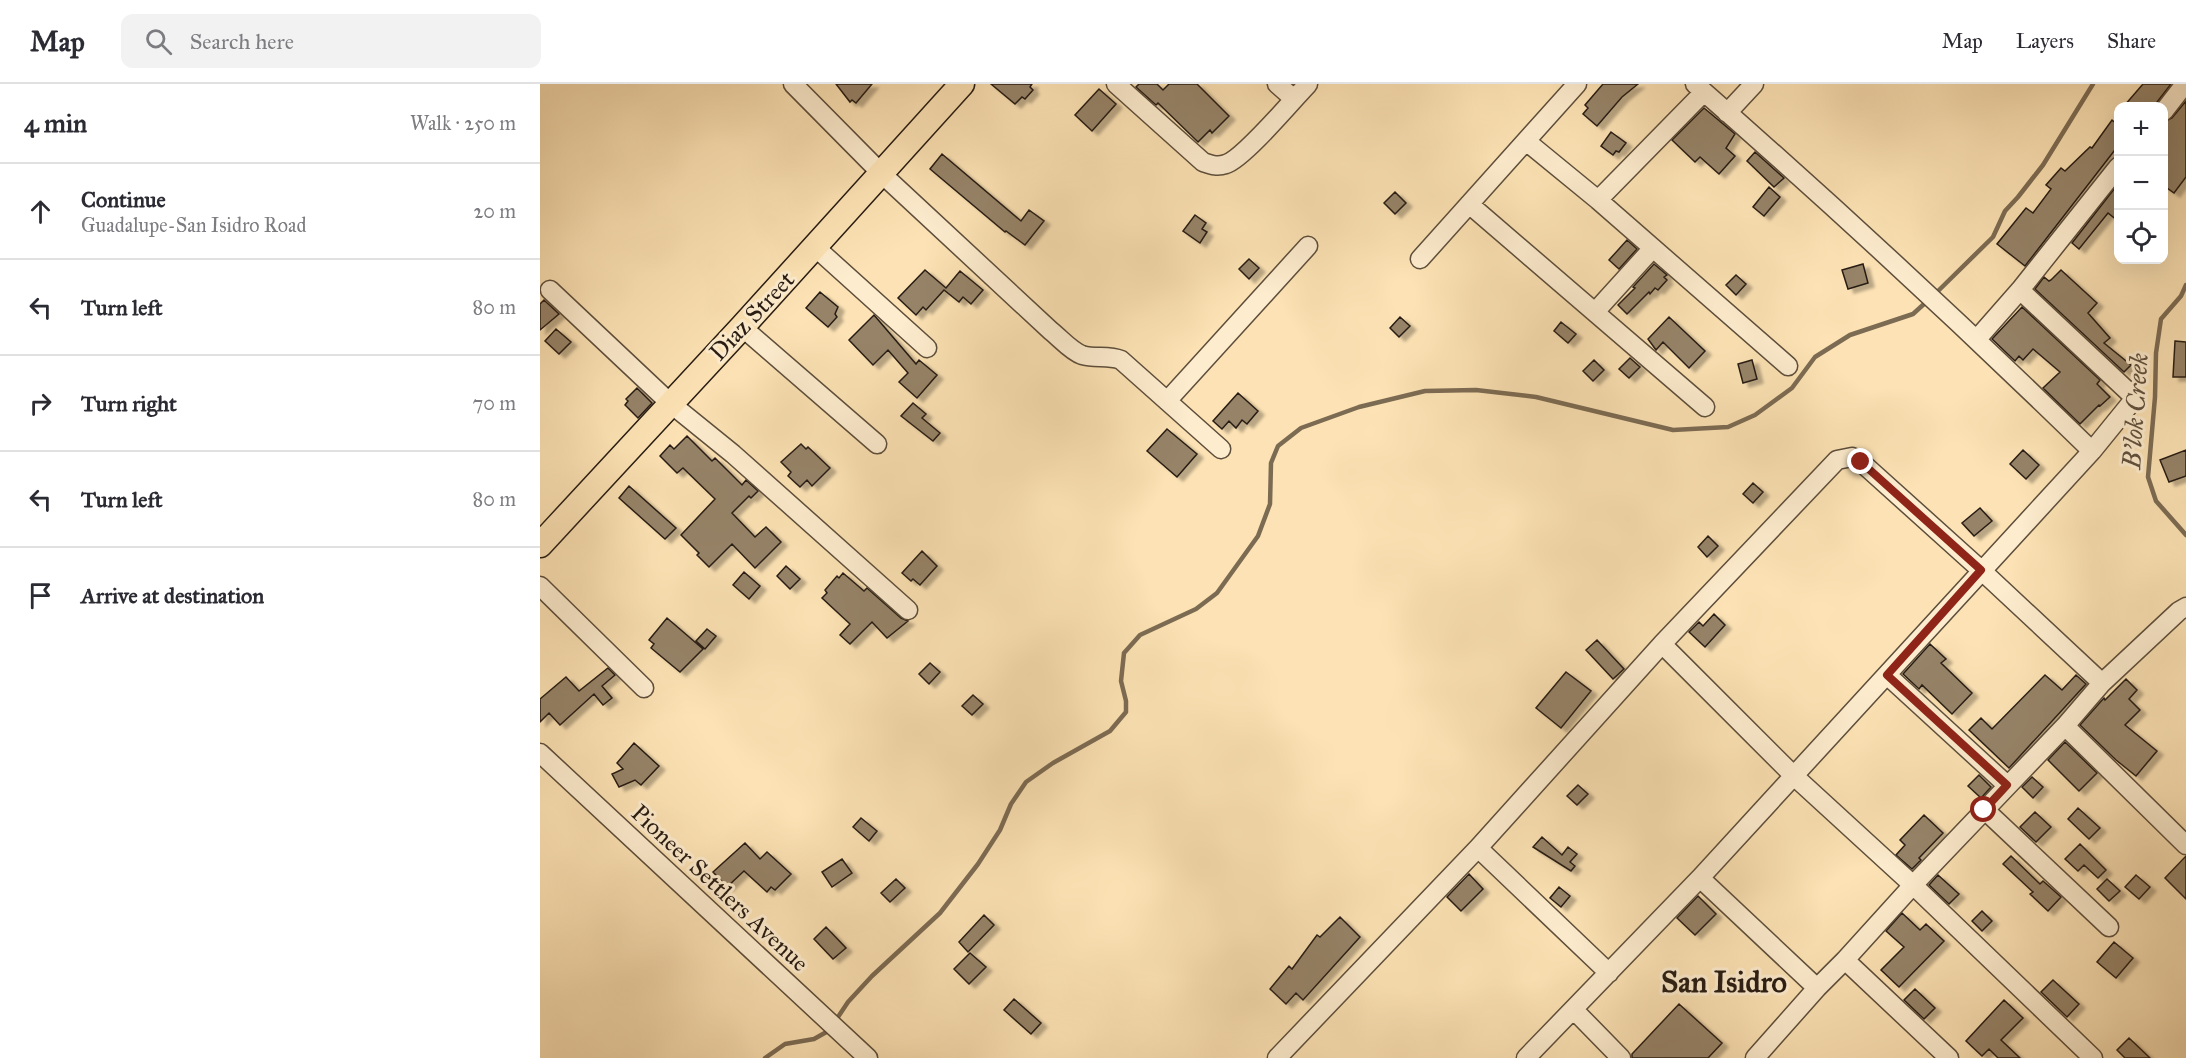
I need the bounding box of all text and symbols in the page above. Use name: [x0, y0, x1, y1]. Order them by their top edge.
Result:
search box: [121, 14, 541, 68]
text: Map: [30, 24, 85, 59]
icon: search: [142, 25, 175, 58]
text: Search here: [190, 28, 294, 55]
text: Map: [1942, 28, 1983, 54]
text: Layers: [2016, 28, 2074, 54]
text: Share: [2107, 28, 2156, 54]
map controls: [2114, 102, 2168, 264]
button: +: [2114, 102, 2168, 156]
text: 4 min: [24, 107, 87, 139]
text: Walk · 250 m: [410, 111, 516, 135]
button: −: [2114, 156, 2168, 210]
text: Continue: [81, 186, 166, 213]
icon: ahead: [24, 195, 57, 228]
text: 20 m: [473, 199, 516, 223]
button: locate: [2114, 210, 2168, 264]
text: Guadalupe-San Isidro Road: [81, 213, 307, 237]
street label: Diaz Street: [703, 265, 801, 367]
icon: left: [24, 291, 57, 324]
text: Turn left: [81, 294, 163, 321]
text: 80 m: [473, 295, 516, 319]
water label: B'lok Creek: [2115, 352, 2155, 471]
icon: right: [24, 387, 57, 420]
text: Turn right: [81, 390, 177, 417]
text: 70 m: [473, 391, 516, 415]
route end: [1847, 448, 1873, 474]
icon: left: [24, 483, 57, 516]
text: Turn left: [81, 486, 163, 513]
text: 80 m: [473, 487, 516, 511]
icon: arrive: [24, 579, 57, 612]
text: Arrive at destination: [81, 582, 264, 609]
route start: [1970, 796, 1996, 822]
street label: Pioneer Settlers Avenue: [625, 798, 815, 978]
district label: San Isidro: [1661, 964, 1787, 1000]

